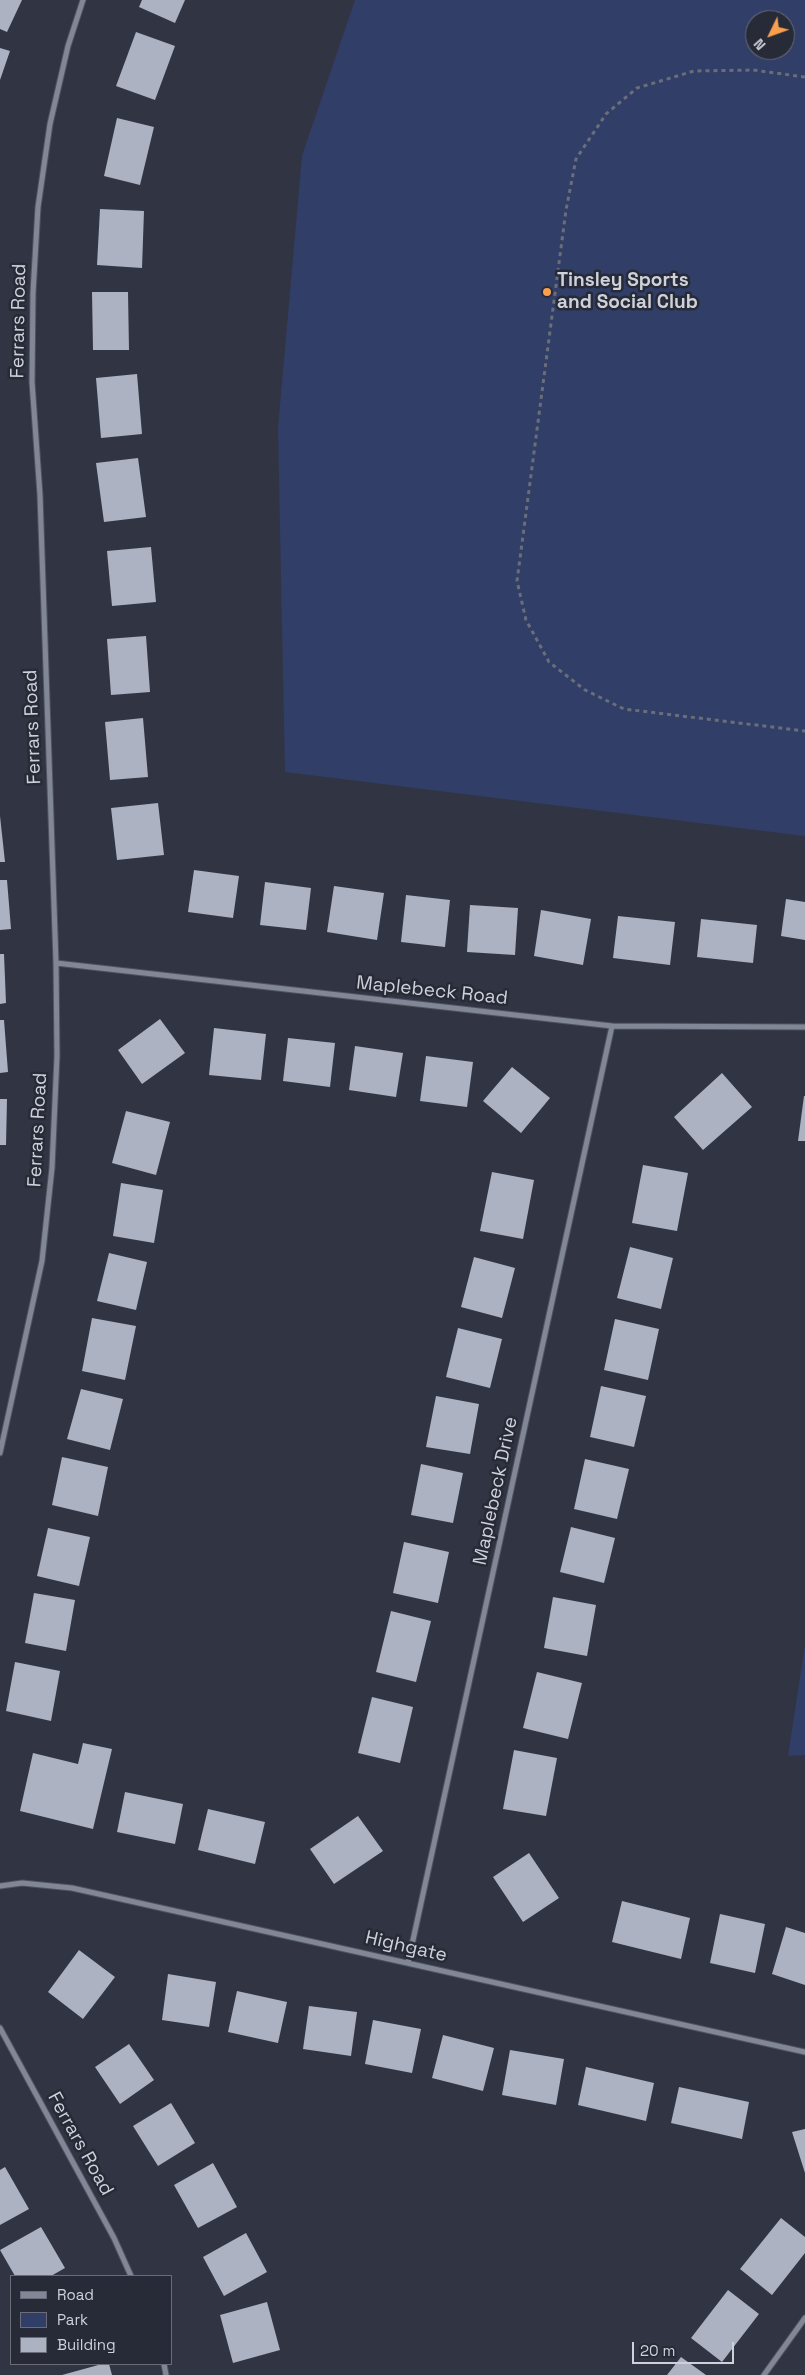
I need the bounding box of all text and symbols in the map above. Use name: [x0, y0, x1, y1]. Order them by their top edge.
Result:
north arrow: [745, 10, 795, 60]
text: N: [750, 35, 769, 54]
street label: Ferrars Road: [7, 263, 31, 379]
place label: Tinsley Sports and Social Club: [557, 270, 698, 314]
marker: Tinsley Sports and Social Club: [541, 286, 553, 298]
street label: Ferrars Road: [20, 669, 46, 785]
street label: Maplebeck Road: [355, 972, 509, 1010]
street label: Ferrars Road: [24, 1072, 52, 1188]
street label: Maplebeck Drive: [469, 1415, 523, 1567]
street label: Highgate: [363, 1927, 449, 1967]
street label: Ferrars Road: [42, 2088, 118, 2200]
legend: [10, 2275, 172, 2365]
text: Road: [57, 2285, 94, 2304]
text: Park: [57, 2310, 88, 2329]
scale bar: [635, 2332, 738, 2364]
text: Building: [57, 2335, 116, 2354]
text: 20 m: [640, 2341, 675, 2360]

